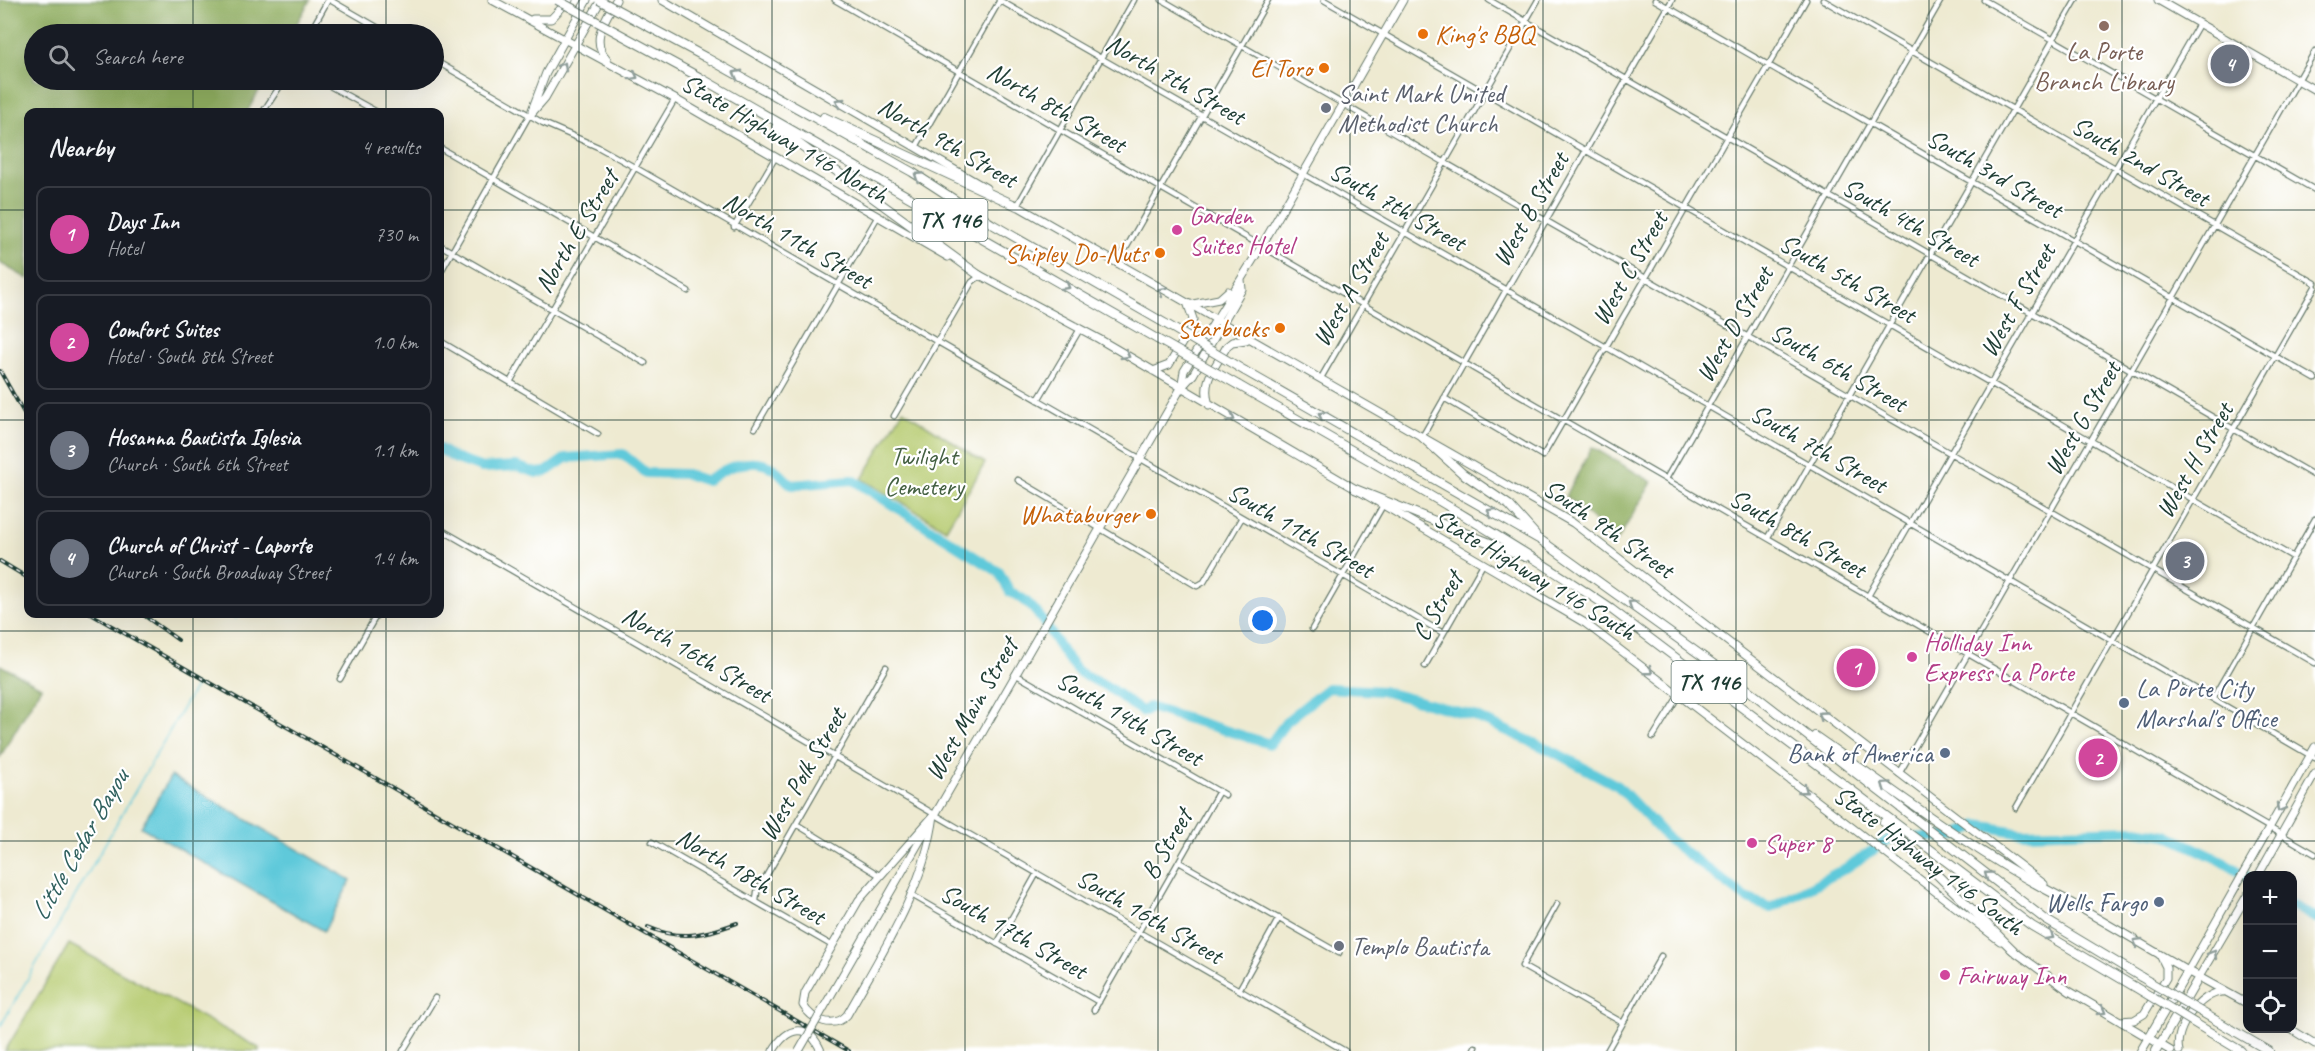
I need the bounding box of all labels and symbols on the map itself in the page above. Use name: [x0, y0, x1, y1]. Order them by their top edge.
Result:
place label: King's BBQ: [1435, 18, 1536, 51]
marker: La Porte Branch Library: [2097, 19, 2111, 33]
street label: North 7th Street: [1100, 26, 1253, 134]
marker: King's BBQ: [1416, 27, 1430, 41]
place label: La Porte Branch Library: [2034, 35, 2176, 98]
pin: 4: [2210, 42, 2250, 86]
place label: El Toro: [1250, 52, 1315, 85]
street label: North 8th Street: [981, 54, 1134, 162]
marker: El Toro: [1317, 61, 1331, 75]
one-way arrow: [556, 62, 568, 72]
street label: State Highway 146 North: [676, 66, 895, 212]
one-way arrow: [628, 69, 639, 80]
one-way arrow: [732, 70, 743, 81]
place label: Saint Mark United Methodist Church: [1338, 77, 1508, 140]
street label: North 9th Street: [872, 89, 1025, 197]
one-way arrow: [835, 98, 845, 110]
marker: Saint Mark United Methodist Church: [1319, 101, 1333, 115]
street label: South 2nd Street: [2066, 109, 2218, 215]
street label: South 3rd Street: [1921, 121, 2071, 227]
street label: West B Street: [1485, 144, 1578, 272]
street label: South 7th Street: [1324, 154, 1474, 260]
street label: North E Street: [527, 161, 628, 299]
street label: South 4th Street: [1837, 170, 1987, 276]
one-way arrow: [914, 172, 925, 183]
street label: North 11th Street: [717, 184, 880, 298]
road number: TX 146: [912, 199, 988, 241]
place label: Garden Suites Hotel: [1189, 199, 1298, 262]
street label: West C Street: [1584, 204, 1676, 331]
marker: Garden Suites Hotel: [1170, 223, 1184, 237]
street label: West A Street: [1304, 224, 1398, 352]
street label: South 5th Street: [1774, 226, 1924, 332]
street label: West F Street: [1972, 236, 2064, 363]
place label: Shipley Do-Nuts: [1005, 237, 1150, 270]
marker: Shipley Do-Nuts: [1153, 246, 1167, 260]
street label: West D Street: [1688, 258, 1782, 388]
one-way arrow: [1060, 279, 1071, 290]
one-way arrow: [1158, 286, 1169, 298]
place label: Starbucks: [1177, 312, 1270, 345]
street label: South 6th Street: [1765, 315, 1915, 421]
marker: Starbucks: [1273, 321, 1287, 335]
one-way arrow: [1120, 348, 1130, 360]
street label: West G Street: [2037, 353, 2129, 481]
street label: West H Street: [2148, 395, 2242, 524]
street label: South 7th Street: [1745, 396, 1895, 502]
one-way arrow: [1225, 411, 1235, 422]
one-way arrow: [1318, 411, 1328, 422]
park label: Twilight Cemetery: [884, 440, 966, 503]
street label: South 9th Street: [1537, 471, 1683, 587]
street label: South 11th Street: [1221, 475, 1382, 587]
street label: South 8th Street: [1724, 481, 1874, 587]
place label: Whataburger: [1020, 498, 1142, 531]
street label: State Highway 146 South: [1428, 501, 1643, 648]
marker: Whataburger: [1144, 507, 1158, 521]
one-way arrow: [1487, 508, 1497, 519]
pin: 3: [2166, 538, 2204, 584]
street label: C Street: [1404, 563, 1472, 647]
street label: North 16th Street: [616, 598, 779, 712]
one-way arrow: [1628, 600, 1639, 611]
your location: [1248, 606, 1277, 635]
place label: Holliday Inn Express La Porte: [1924, 626, 2076, 689]
street label: West Main Street: [917, 629, 1027, 786]
pin: 1: [1836, 646, 1876, 690]
marker: Holliday Inn Express La Porte: [1905, 650, 1919, 664]
road number: TX 146: [1672, 661, 1746, 703]
street label: South 14th Street: [1050, 663, 1211, 775]
one-way arrow: [1642, 664, 1653, 675]
place label: La Porte City Marshal's Office: [2136, 672, 2279, 735]
marker: La Porte City Marshal's Office: [2117, 696, 2131, 710]
street label: West Polk Street: [751, 700, 855, 847]
one-way arrow: [1818, 711, 1829, 722]
pin: 2: [2078, 736, 2118, 780]
place label: Bank of America: [1787, 737, 1935, 770]
marker: Bank of America: [1938, 746, 1952, 760]
water label: Little Cedar Bayou: [22, 760, 138, 926]
street label: State Highway 146 South: [1827, 778, 2032, 944]
one-way arrow: [1881, 781, 1892, 792]
one-way arrow: [1797, 783, 1808, 794]
street label: B Street: [1133, 800, 1201, 885]
one-way arrow: [2276, 802, 2287, 812]
street label: North 18th Street: [670, 820, 833, 934]
place label: Super 8: [1764, 827, 1834, 860]
marker: Super 8: [1745, 836, 1759, 850]
street label: South 16th Street: [1070, 861, 1231, 973]
one-way arrow: [1984, 872, 1995, 883]
street label: South 17th Street: [934, 876, 1095, 988]
place label: Wells Fargo: [2046, 886, 2149, 919]
marker: Wells Fargo: [2152, 895, 2166, 909]
one-way arrow: [2044, 929, 2054, 941]
place label: Templo Bautista: [1351, 930, 1491, 963]
one-way arrow: [2133, 937, 2143, 949]
marker: Templo Bautista: [1332, 939, 1346, 953]
one-way arrow: [2205, 950, 2217, 960]
place label: Fairway Inn: [1957, 959, 2067, 992]
marker: Fairway Inn: [1938, 968, 1952, 982]
one-way arrow: [2096, 1004, 2106, 1015]

